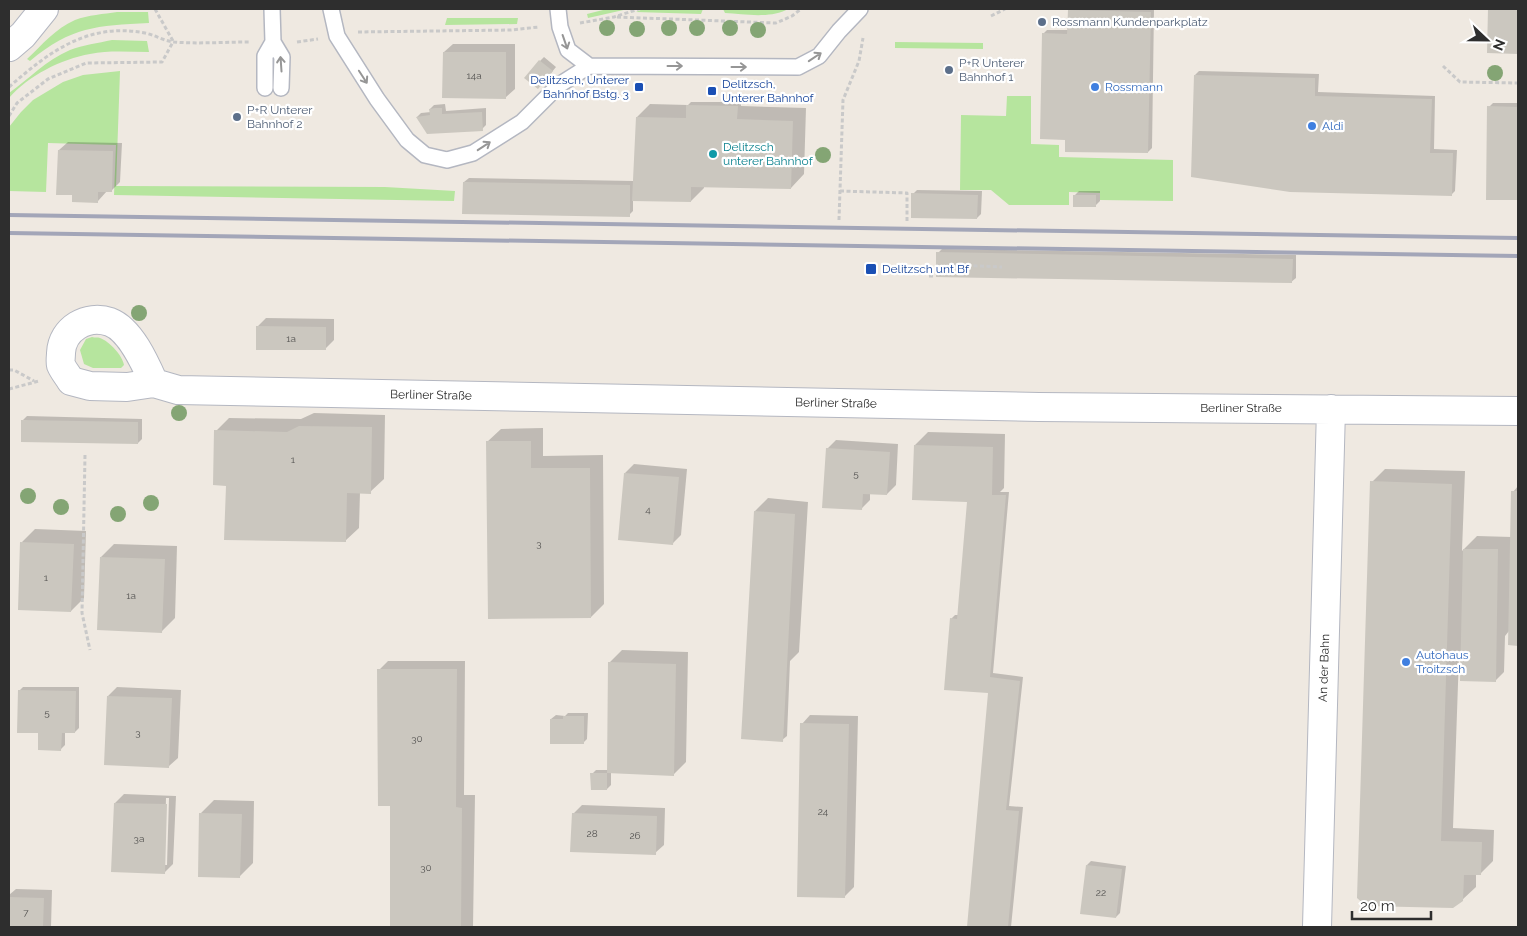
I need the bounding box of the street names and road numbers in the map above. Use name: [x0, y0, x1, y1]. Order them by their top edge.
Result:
street label: Berliner Straße: [390, 387, 472, 403]
street label: Berliner Straße: [795, 395, 877, 411]
street label: Berliner Straße: [1200, 401, 1282, 415]
street label: An der Bahn: [1316, 634, 1332, 702]

